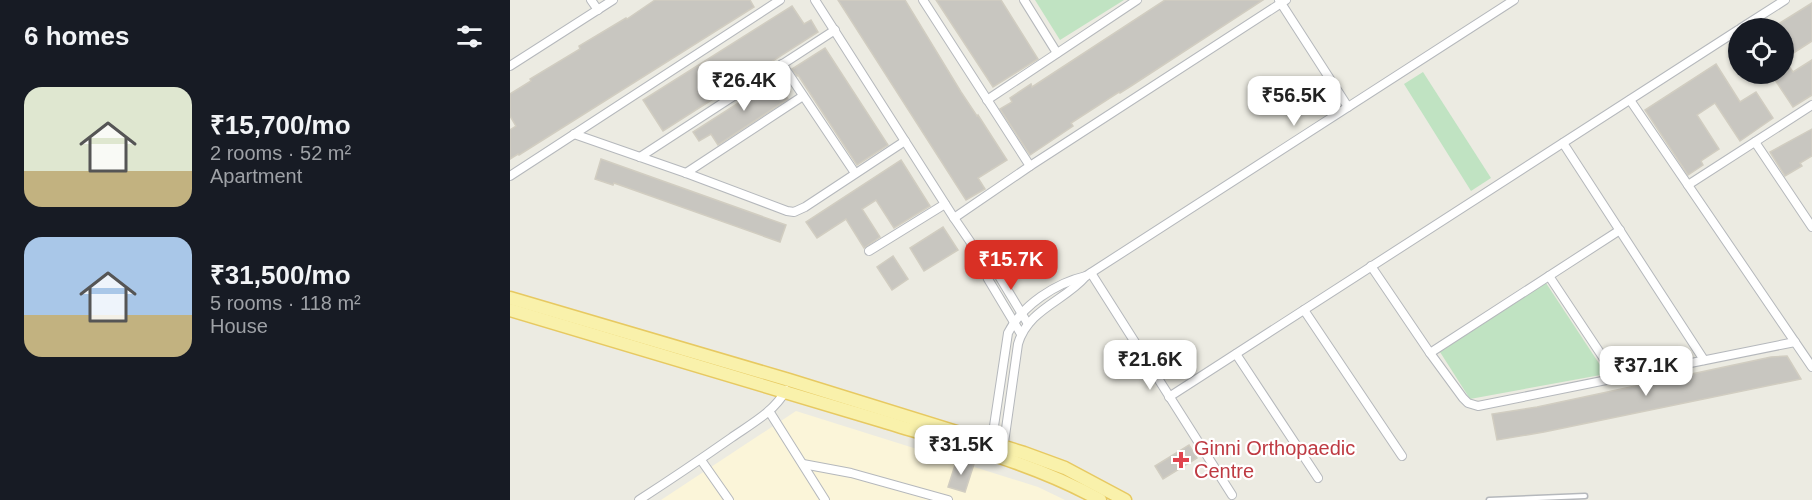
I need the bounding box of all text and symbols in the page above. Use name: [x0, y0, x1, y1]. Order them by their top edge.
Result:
map controls: [1728, 18, 1794, 84]
button: locate: [1728, 18, 1794, 84]
icon: filters: [453, 20, 486, 53]
text: 6 homes: [24, 21, 130, 51]
pin: ₹26.4K: [695, 61, 793, 112]
text: ₹26.4K: [712, 69, 776, 91]
pin: ₹56.5K: [1245, 76, 1343, 127]
text: ₹56.5K: [1262, 84, 1326, 106]
text: ₹15,700/mo: [210, 110, 351, 140]
icon: home: [72, 111, 144, 183]
text: 2 rooms · 52 m²: [210, 142, 351, 164]
text: Apartment: [210, 165, 302, 187]
pin: ₹15.7K: [962, 240, 1060, 291]
text: ₹15.7K: [979, 248, 1043, 270]
text: ₹31,500/mo: [210, 260, 351, 290]
icon: home: [72, 261, 144, 333]
text: 5 rooms · 118 m²: [210, 292, 361, 314]
text: House: [210, 315, 268, 337]
pin: ₹21.6K: [1101, 340, 1199, 391]
pin: ₹37.1K: [1597, 346, 1695, 397]
text: ₹21.6K: [1118, 348, 1182, 370]
text: ₹37.1K: [1614, 354, 1678, 376]
pin: ₹31.5K: [912, 425, 1010, 476]
text: ₹31.5K: [929, 433, 993, 455]
place label: Ginni Orthopaedic Centre: [1194, 437, 1355, 482]
marker: Ginni Orthopaedic Centre: [1172, 451, 1190, 469]

